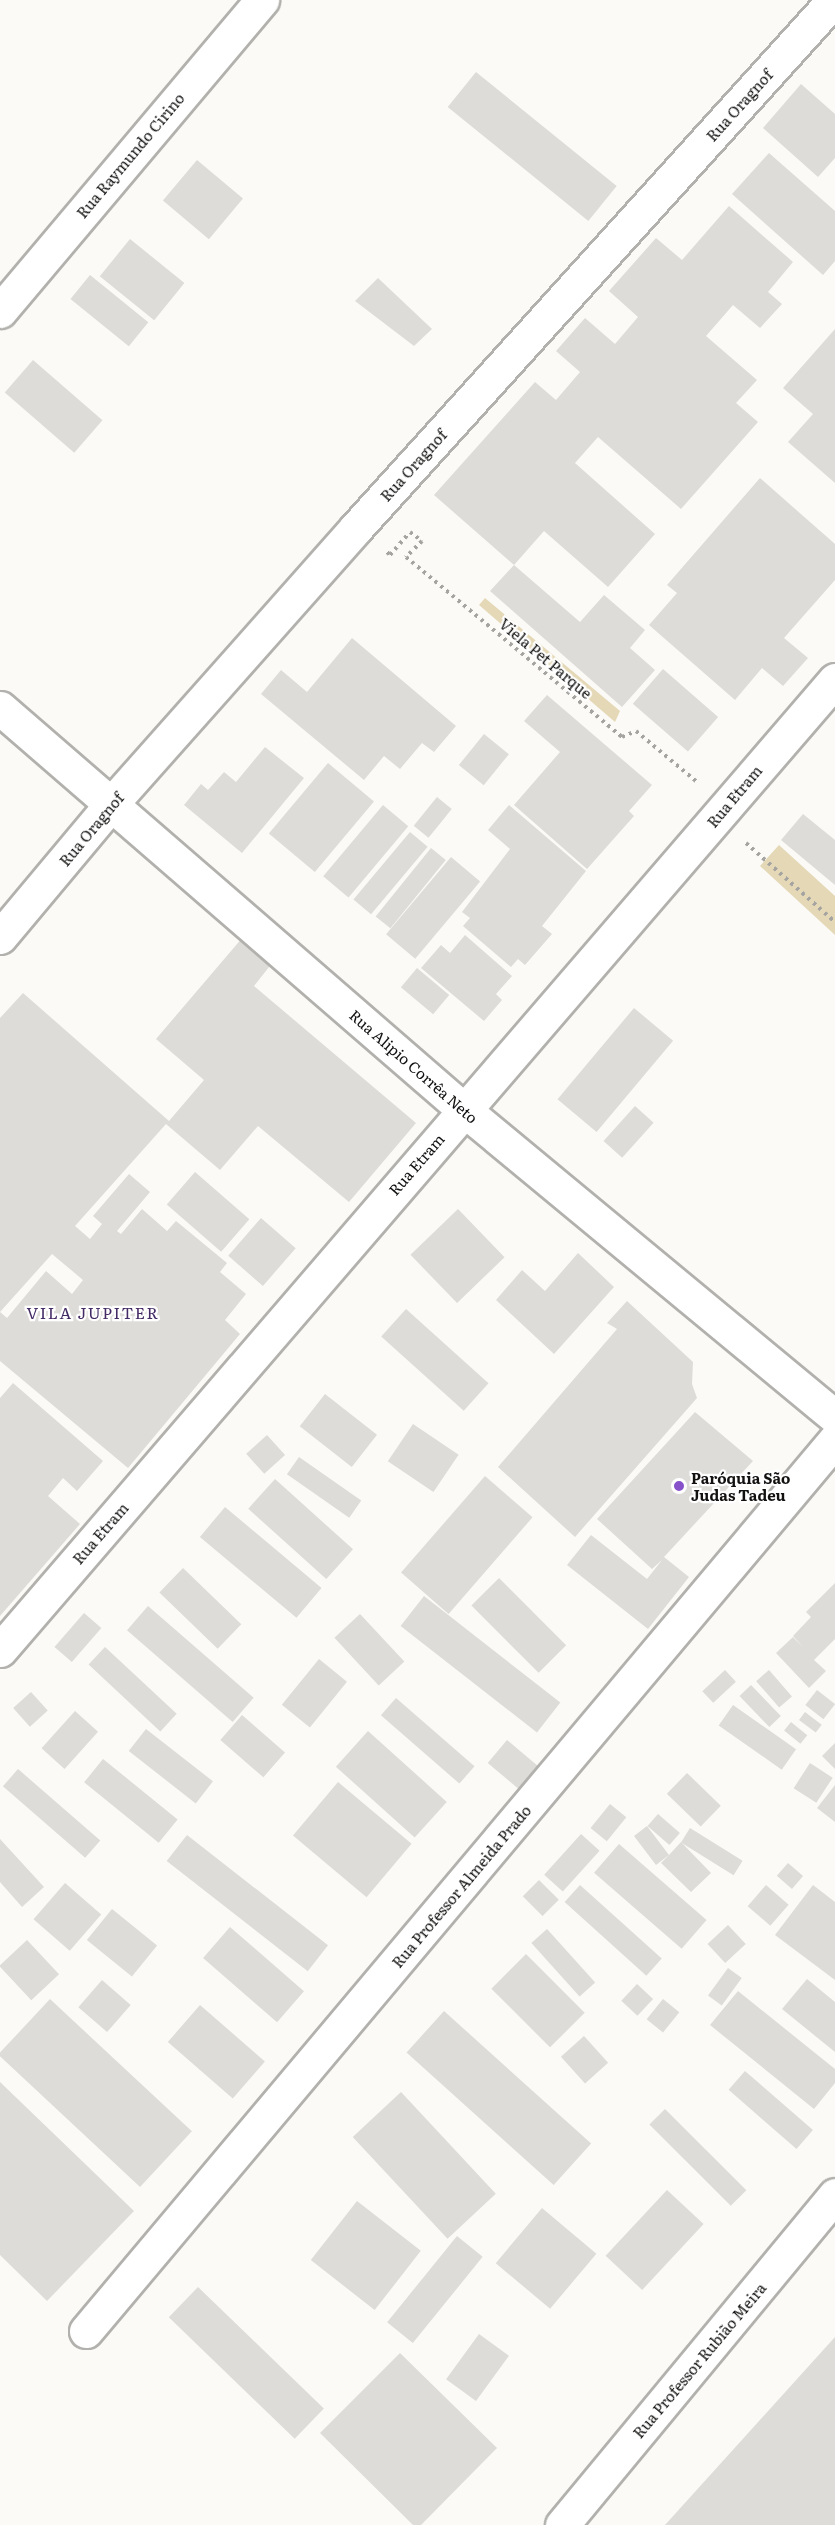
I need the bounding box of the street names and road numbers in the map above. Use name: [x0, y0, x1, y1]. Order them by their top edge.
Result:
street label: Rua Oragnof: [702, 65, 776, 145]
street label: Rua Raymundo Cirino: [72, 89, 188, 221]
street label: Rua Oragnof: [376, 425, 450, 505]
street label: Viela Pet Parque: [496, 614, 596, 702]
street label: Rua Etram: [703, 761, 765, 831]
street label: Rua Oragnof: [55, 789, 127, 869]
street label: Rua Alipio Corrêa Neto: [346, 1005, 482, 1127]
street label: Rua Etram: [384, 1130, 448, 1198]
street label: Rua Etram: [68, 1499, 132, 1567]
street label: Rua Professor Almeida Prado: [388, 1801, 534, 1971]
street label: Rua Professor Rubião Meira: [629, 2279, 769, 2441]

